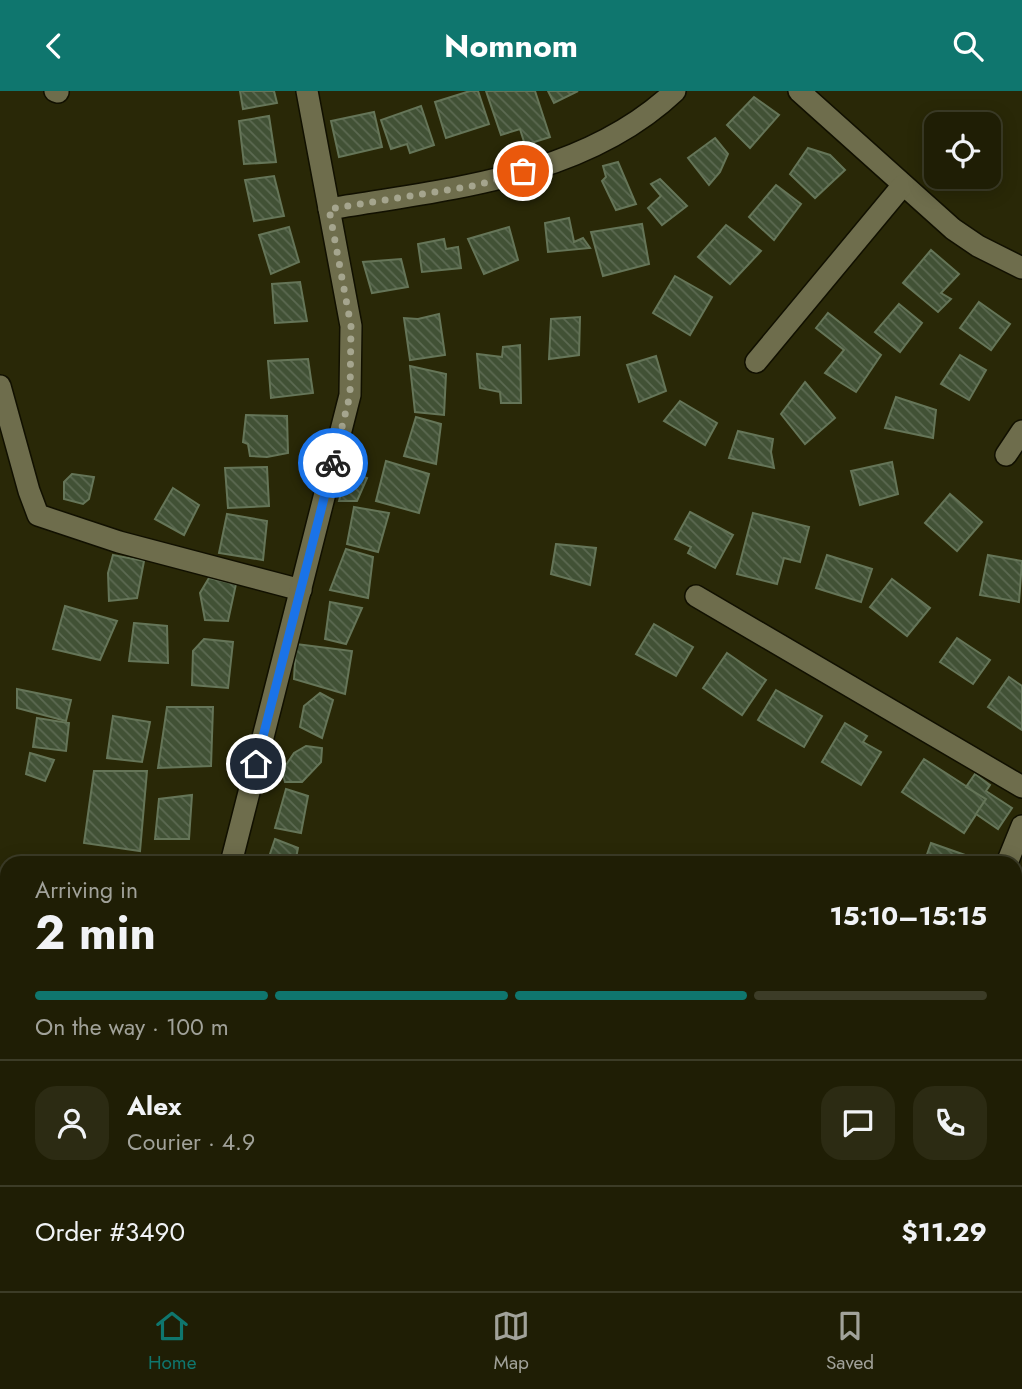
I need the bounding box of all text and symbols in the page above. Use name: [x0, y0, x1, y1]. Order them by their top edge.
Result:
text: Nomnom: [444, 23, 578, 69]
icon: back: [35, 27, 73, 65]
icon: search: [949, 27, 987, 65]
map controls: [924, 112, 1001, 189]
button: locate: [924, 112, 1001, 189]
pin: [493, 141, 553, 201]
icon: bag: [504, 152, 542, 190]
courier: [298, 428, 368, 498]
icon: bike: [314, 444, 352, 482]
pin: [226, 734, 286, 794]
icon: home: [237, 745, 275, 783]
text: Arriving in: [35, 873, 138, 907]
text: 15:10–15:15: [829, 897, 987, 935]
text: 2 min: [35, 900, 156, 966]
text: On the way · 100 m: [35, 1010, 229, 1044]
button: person: [35, 1086, 109, 1160]
button: chat: [821, 1086, 895, 1160]
button: phone: [913, 1086, 987, 1160]
text: Alex: [127, 1087, 181, 1125]
text: Courier · 4.9: [127, 1125, 255, 1159]
text: Order #3490: [35, 1213, 185, 1251]
text: $11.29: [902, 1213, 987, 1251]
tab: Home: [148, 1307, 196, 1376]
tab: Map: [492, 1307, 530, 1376]
tab: Saved: [826, 1307, 874, 1376]

